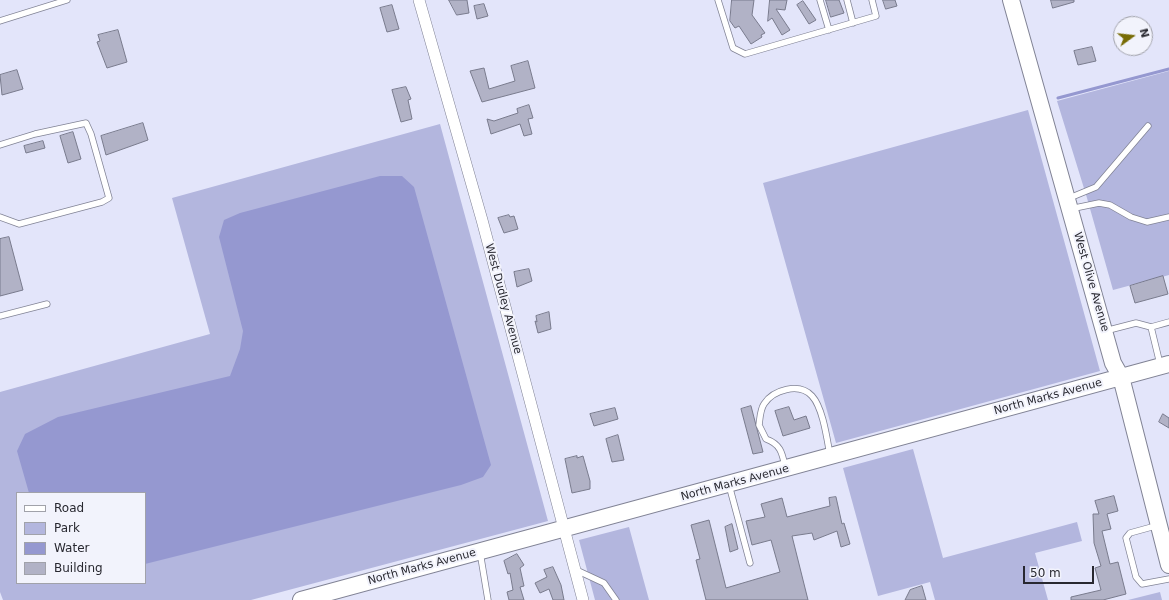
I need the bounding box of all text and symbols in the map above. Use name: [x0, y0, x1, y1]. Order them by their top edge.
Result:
north arrow: [1113, 16, 1153, 56]
text: N: [1137, 27, 1152, 39]
street label: West Olive Avenue: [1070, 231, 1112, 333]
street label: West Dudley Avenue: [482, 242, 524, 356]
street label: North Marks Avenue: [992, 376, 1104, 418]
street label: North Marks Avenue: [679, 462, 791, 504]
legend: [16, 492, 146, 584]
text: Road: [54, 501, 84, 515]
text: Park: [54, 521, 80, 535]
text: Water: [54, 541, 89, 555]
street label: North Marks Avenue: [366, 546, 478, 588]
scale bar: [1025, 558, 1096, 584]
text: Building: [54, 561, 103, 575]
text: 50 m: [1030, 566, 1061, 580]

